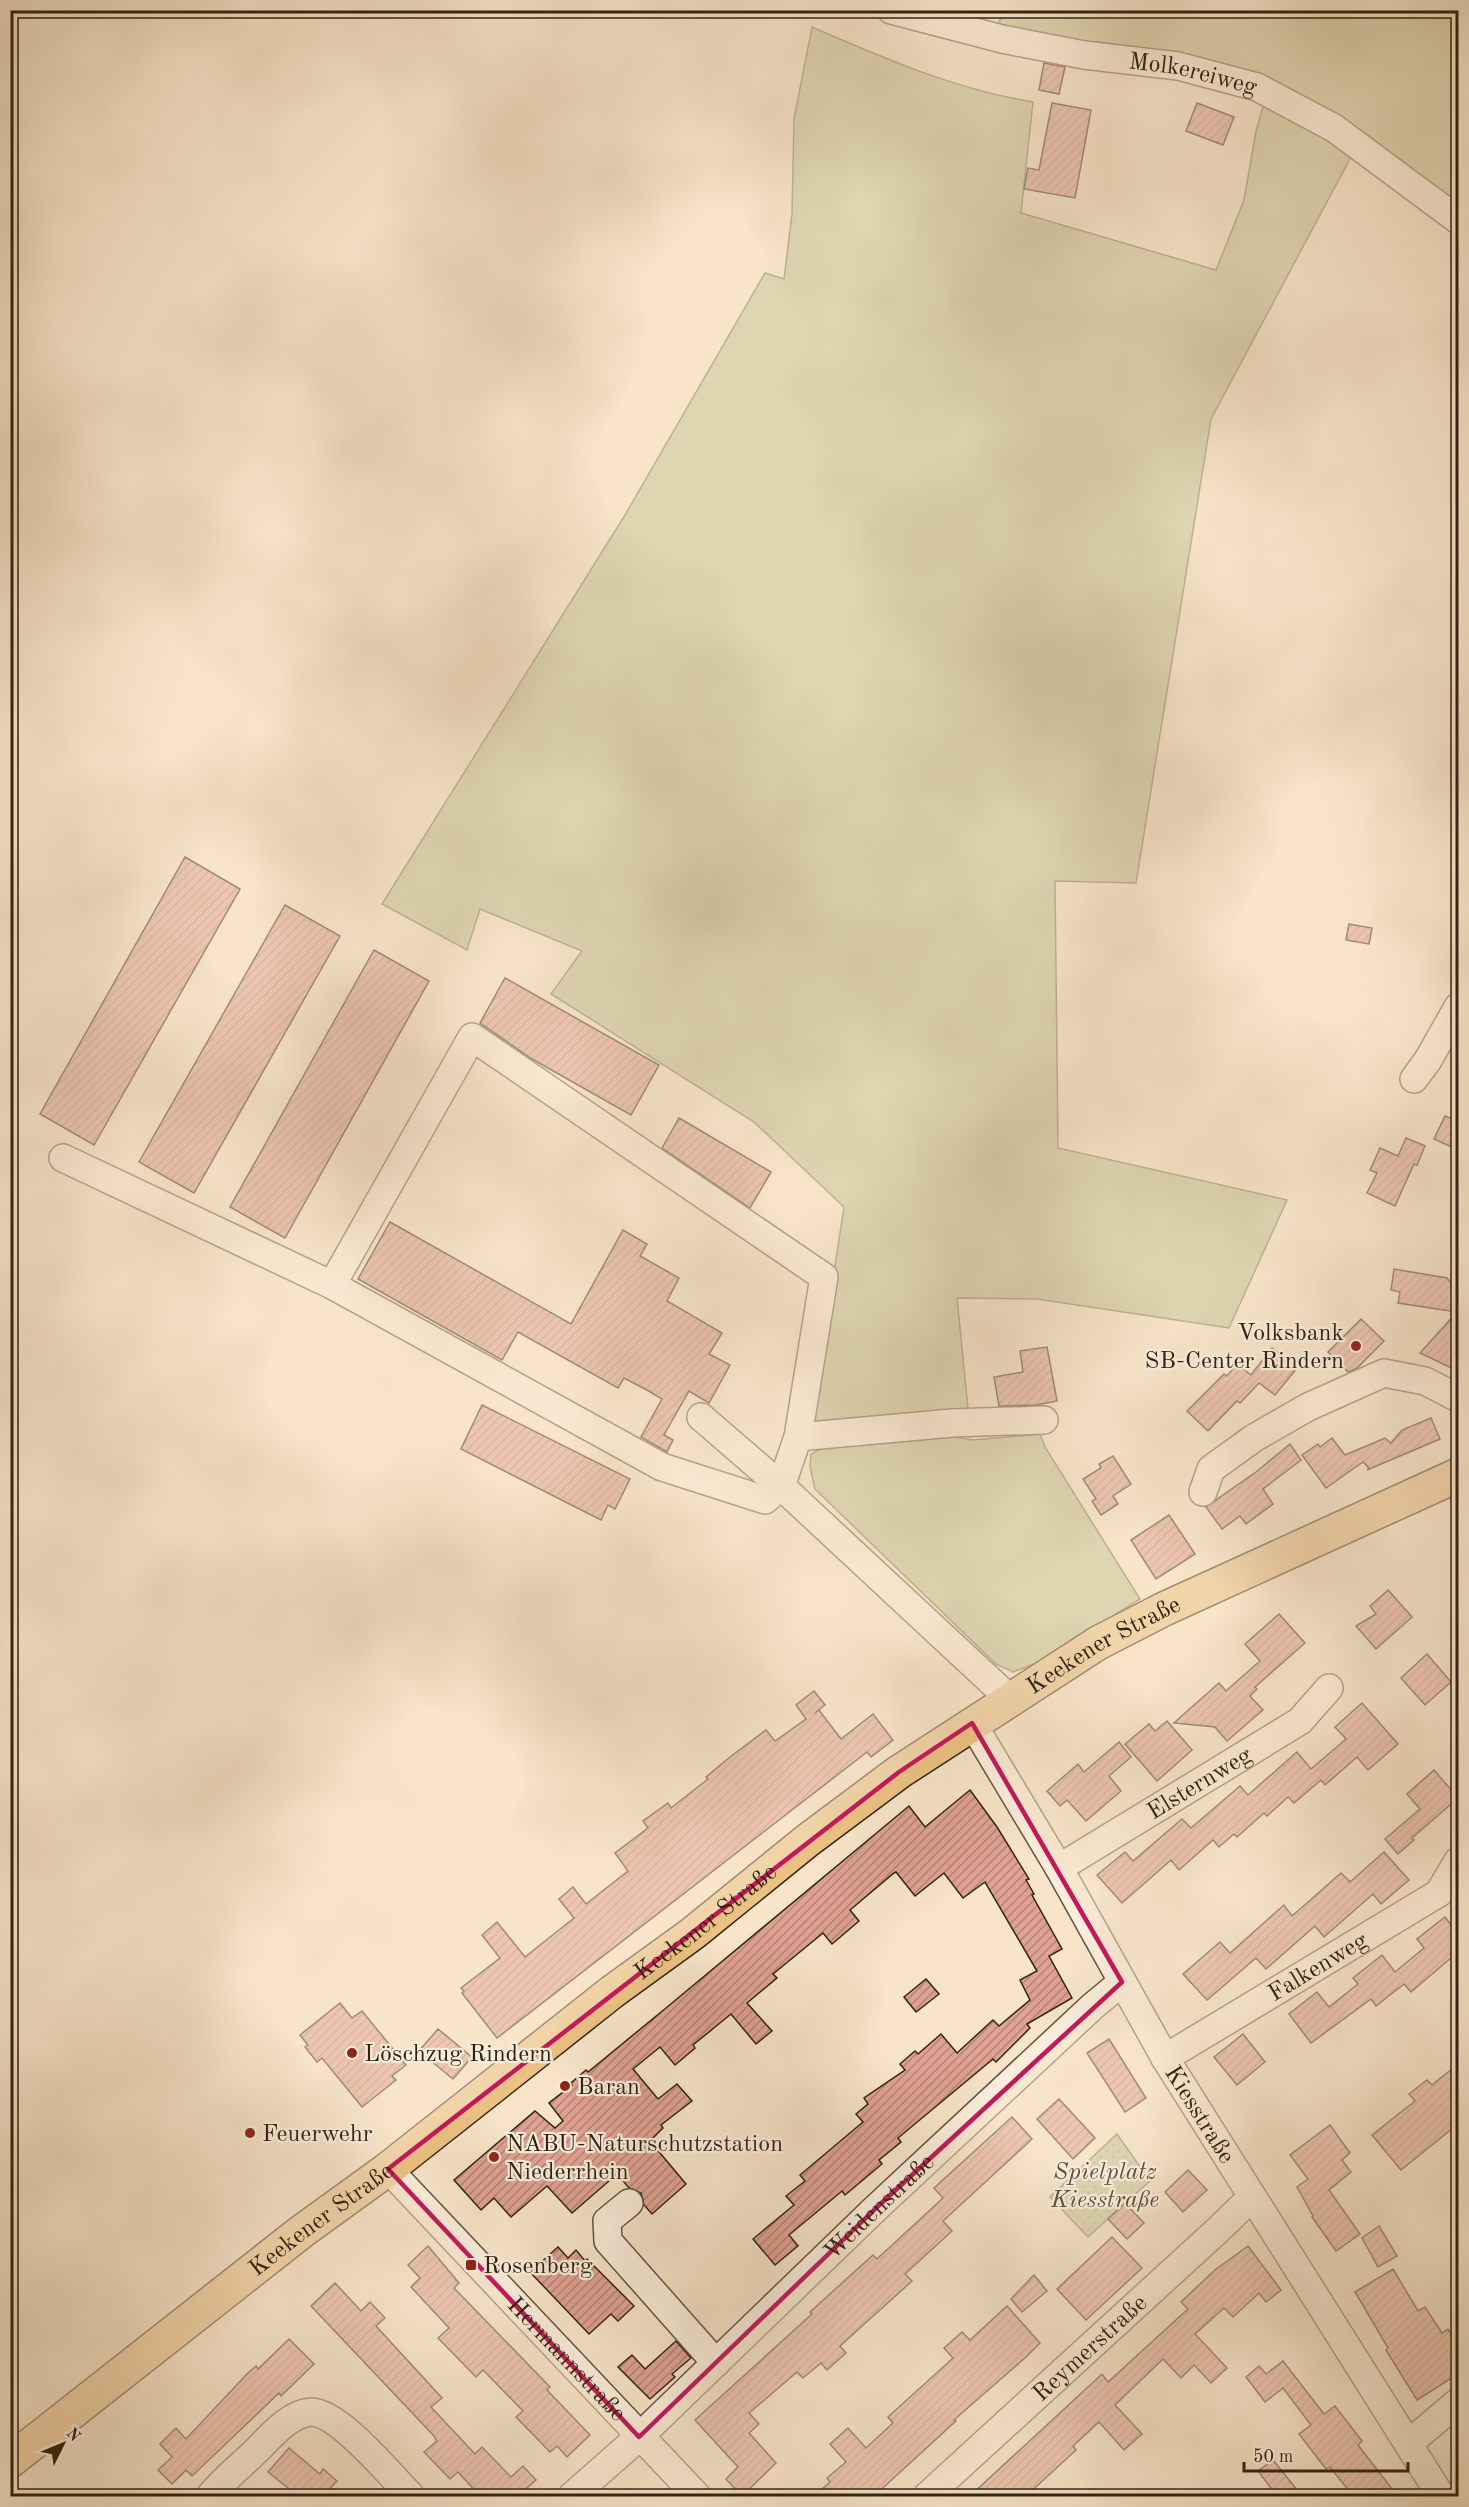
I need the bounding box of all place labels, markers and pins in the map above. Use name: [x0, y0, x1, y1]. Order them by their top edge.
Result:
place label: Volksbank SB-Center Rindern: [1145, 1322, 1344, 1374]
marker: Volksbank SB-Center Rindern: [1349, 1339, 1363, 1353]
place label: Löschzug Rindern: [364, 2043, 552, 2067]
marker: Löschzug Rindern: [345, 2046, 359, 2060]
place label: Baran: [577, 2076, 640, 2100]
marker: Baran: [558, 2079, 572, 2093]
place label: Feuerwehr: [262, 2123, 373, 2147]
marker: Feuerwehr: [243, 2126, 257, 2140]
place label: NABU-Naturschutzstation Niederrhein: [506, 2133, 783, 2185]
marker: NABU-Naturschutzstation Niederrhein: [487, 2150, 501, 2164]
place label: Rosenberg: [483, 2255, 593, 2279]
marker: Rosenberg: [464, 2258, 478, 2272]

